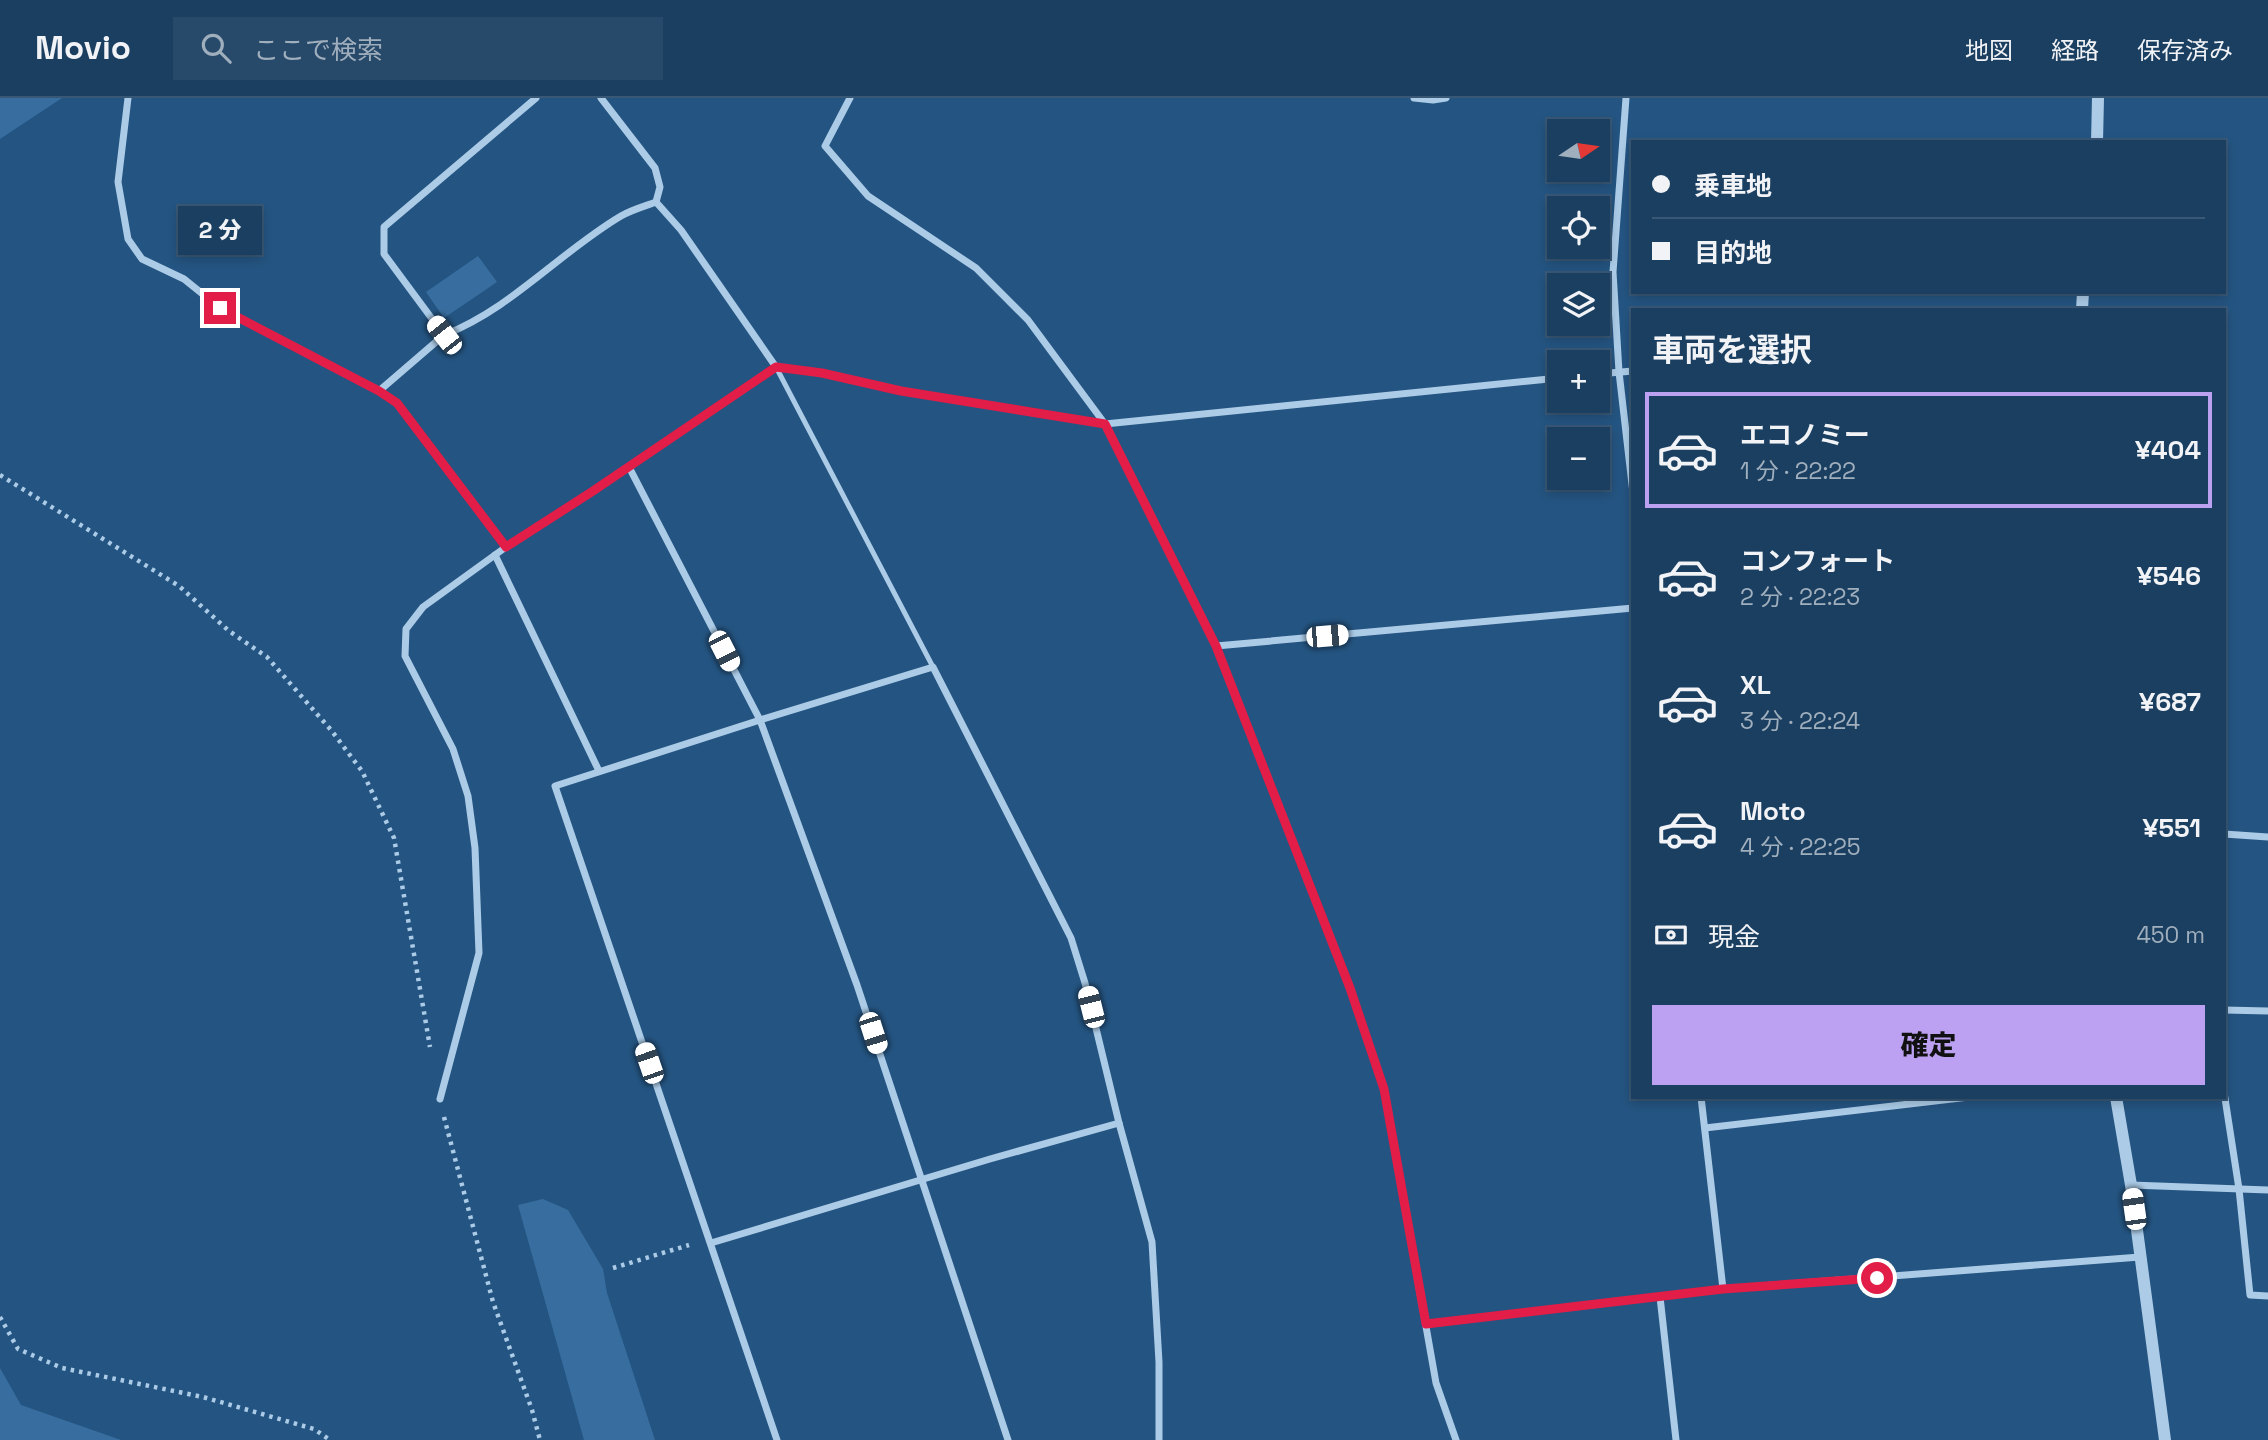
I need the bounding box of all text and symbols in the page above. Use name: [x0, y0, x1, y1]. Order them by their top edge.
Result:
search box: [173, 17, 663, 80]
text: Movio: [35, 27, 131, 69]
icon: search: [197, 29, 235, 67]
text: ここで検索: [253, 33, 383, 67]
text: 地図: [1965, 35, 2013, 66]
text: 経路: [2051, 35, 2099, 66]
text: 保存済み: [2137, 35, 2233, 66]
north arrow: [1547, 119, 1610, 182]
map controls: [1547, 119, 1610, 490]
text: 乗車地: [1694, 169, 1772, 203]
button: locate: [1547, 196, 1610, 259]
callout: 2 分: [178, 206, 262, 256]
text: 2 分: [199, 215, 241, 245]
text: 目的地: [1694, 236, 1772, 270]
button: layers: [1547, 273, 1610, 336]
route end: [204, 292, 236, 324]
car: [423, 312, 466, 358]
text: 車両を選択: [1652, 330, 1812, 370]
button: +: [1547, 350, 1610, 413]
text: エコノミー: [1740, 418, 1870, 452]
icon: car: [1656, 419, 1719, 482]
button: −: [1547, 427, 1610, 490]
text: ¥404: [2135, 433, 2201, 467]
text: 1 分 · 22:22: [1740, 456, 1856, 486]
text: コンフォート: [1740, 544, 1895, 578]
icon: car: [1656, 545, 1719, 608]
text: ¥546: [2137, 559, 2201, 593]
text: 2 分 · 22:23: [1740, 582, 1860, 612]
car: [1306, 624, 1349, 648]
car: [706, 628, 743, 674]
text: XL: [1740, 668, 1771, 702]
icon: car: [1656, 671, 1719, 734]
text: ¥687: [2139, 685, 2201, 719]
text: 3 分 · 22:24: [1740, 706, 1860, 736]
text: Moto: [1740, 794, 1806, 828]
icon: car: [1656, 797, 1719, 860]
text: ¥551: [2142, 811, 2201, 845]
text: 4 分 · 22:25: [1740, 832, 1861, 862]
icon: cash: [1652, 916, 1690, 954]
text: 現金: [1708, 920, 1760, 954]
text: 450 m: [2136, 920, 2205, 950]
car: [1076, 984, 1107, 1030]
button: 確定: [1652, 1005, 2205, 1085]
car: [857, 1010, 890, 1056]
car: [633, 1040, 666, 1086]
car: [2121, 1187, 2148, 1231]
route start: [1861, 1262, 1893, 1294]

